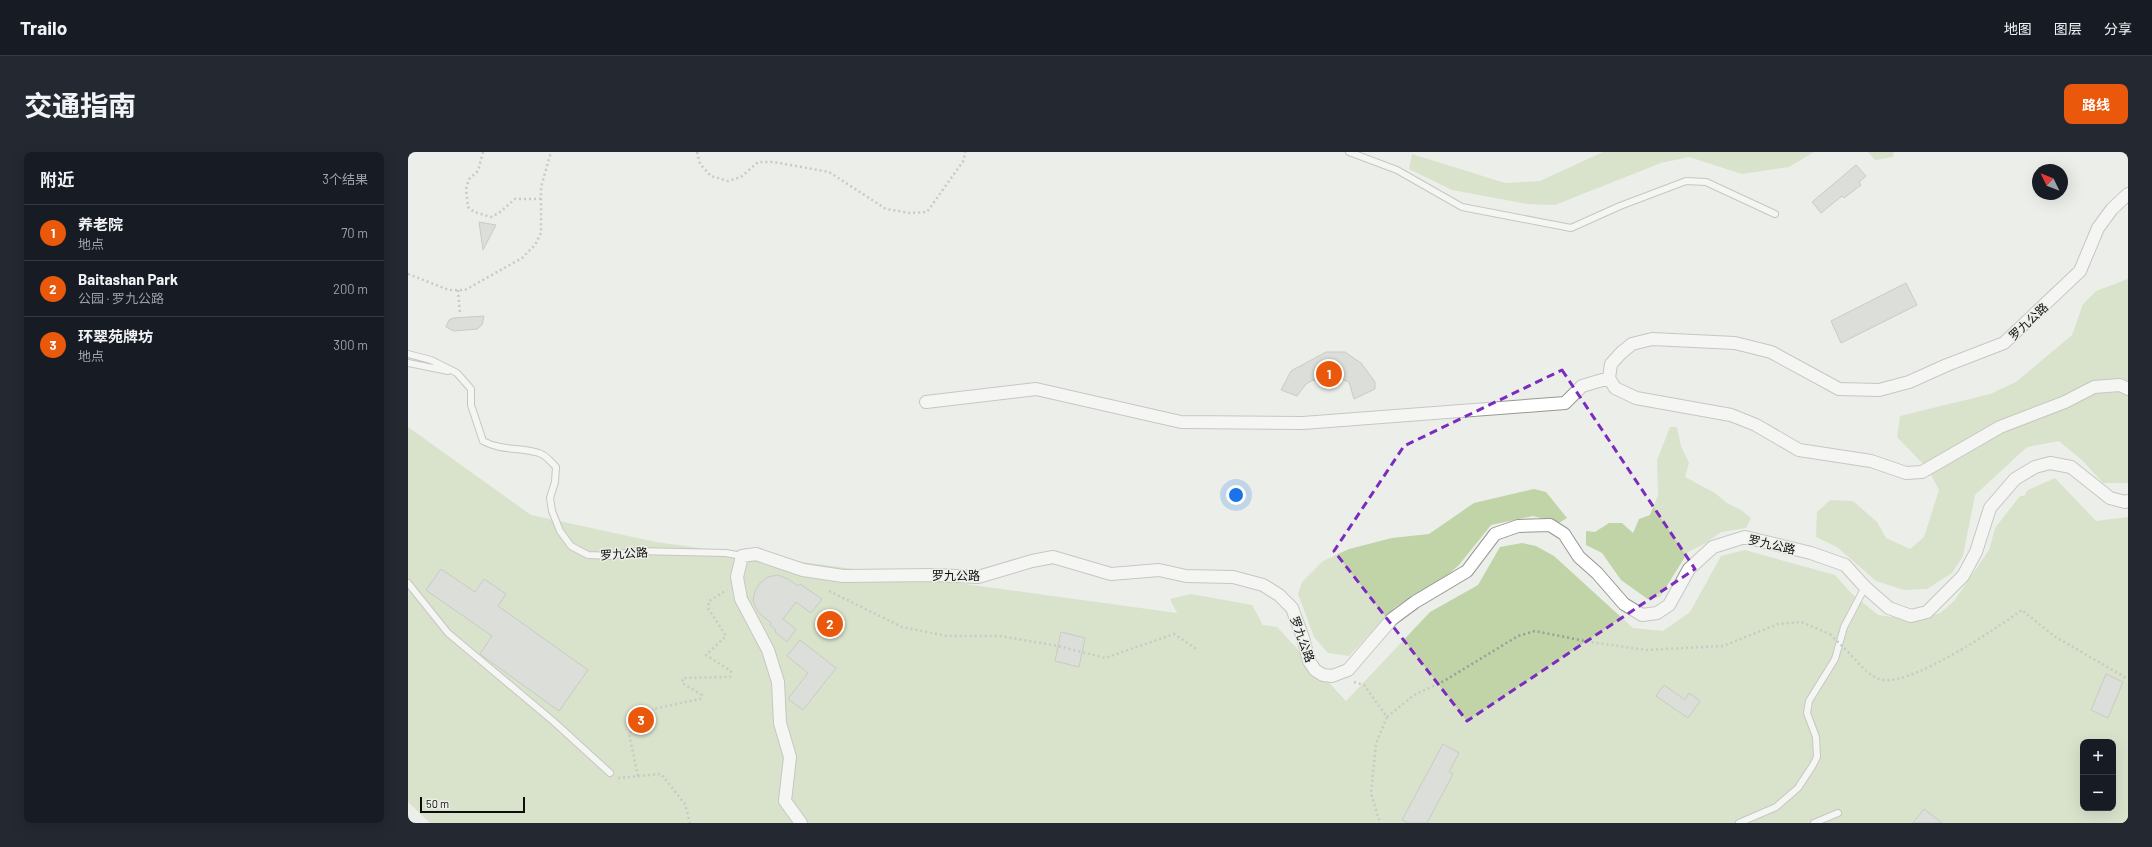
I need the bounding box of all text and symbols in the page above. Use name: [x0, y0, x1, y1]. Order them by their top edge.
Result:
text: Trailo: [20, 16, 67, 39]
text: 地图: [2004, 20, 2032, 37]
text: 图层: [2054, 20, 2082, 37]
text: 分享: [2104, 20, 2132, 37]
button: 路线: [2064, 84, 2128, 124]
text: 交通指南: [24, 88, 136, 122]
north arrow: [2032, 164, 2068, 200]
text: 附近: [40, 169, 74, 189]
text: 3个结果: [322, 171, 368, 187]
text: 养老院: [78, 215, 123, 233]
text: 1: [51, 225, 55, 241]
text: 70 m: [341, 225, 368, 241]
text: 地点: [78, 236, 104, 252]
text: Baitashan Park: [78, 270, 178, 288]
text: 2: [49, 281, 57, 297]
text: 200 m: [333, 281, 368, 297]
text: 公园 · 罗九公路: [78, 290, 164, 306]
street label: 罗九公路: [2006, 300, 2050, 342]
text: 环翠苑牌坊: [78, 327, 153, 345]
text: 3: [49, 337, 57, 353]
text: 300 m: [333, 337, 368, 353]
text: 地点: [78, 348, 104, 364]
pin: 1: [1316, 359, 1342, 389]
your location: [1226, 485, 1246, 505]
street label: 罗九公路: [1747, 532, 1797, 556]
street label: 罗九公路: [600, 544, 648, 562]
street label: 罗九公路: [932, 568, 980, 582]
pin: 2: [817, 609, 843, 639]
street label: 罗九公路: [1288, 614, 1318, 664]
pin: 3: [628, 705, 654, 735]
map controls: [2080, 739, 2116, 811]
button: +: [2080, 739, 2116, 775]
button: −: [2080, 775, 2116, 811]
scale bar: [420, 795, 525, 814]
text: 50 m: [426, 797, 449, 810]

